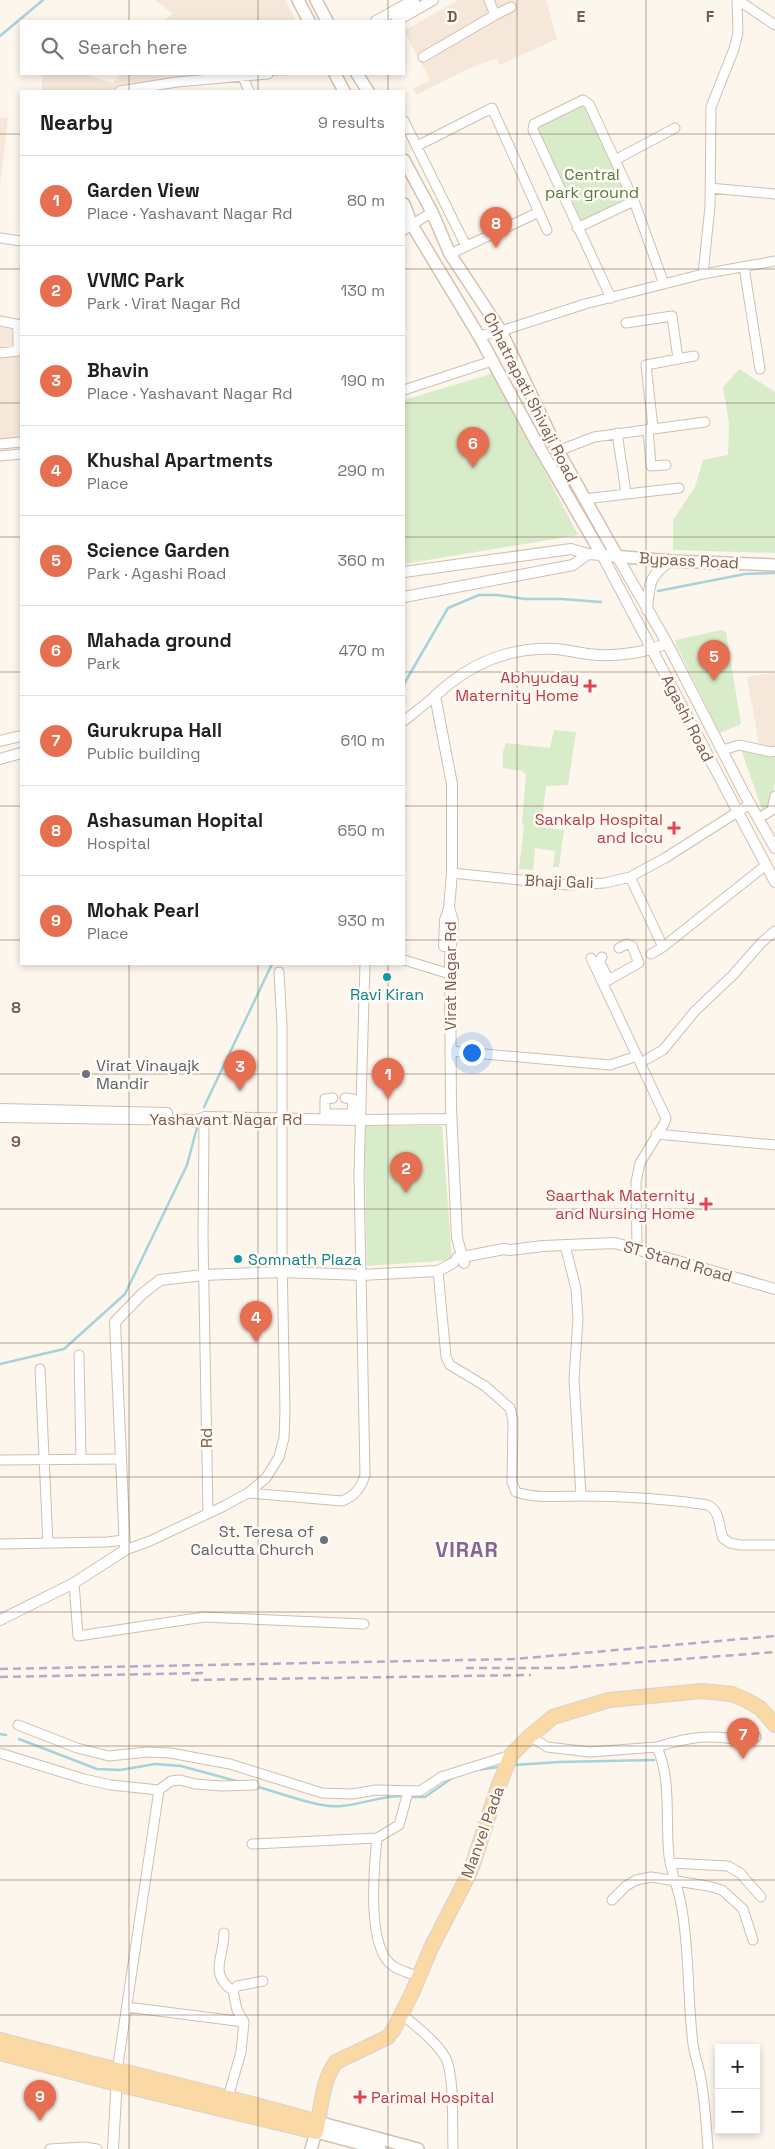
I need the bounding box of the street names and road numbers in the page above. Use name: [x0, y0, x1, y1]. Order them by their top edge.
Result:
street label: Chhatrapati Shivaji Road: [479, 309, 583, 486]
street label: Bypass Road: [638, 547, 739, 574]
street label: Agashi Road: [657, 671, 718, 765]
street label: Bhaji Gali: [524, 870, 594, 893]
street label: Virat Nagar Rd: [440, 921, 461, 1031]
street label: Yashavant Nagar Rd: [150, 1109, 302, 1130]
street label: ST Stand Road: [621, 1236, 735, 1287]
street label: Rd: [196, 1428, 217, 1448]
street label: Manvel Pada: [456, 1783, 509, 1881]

